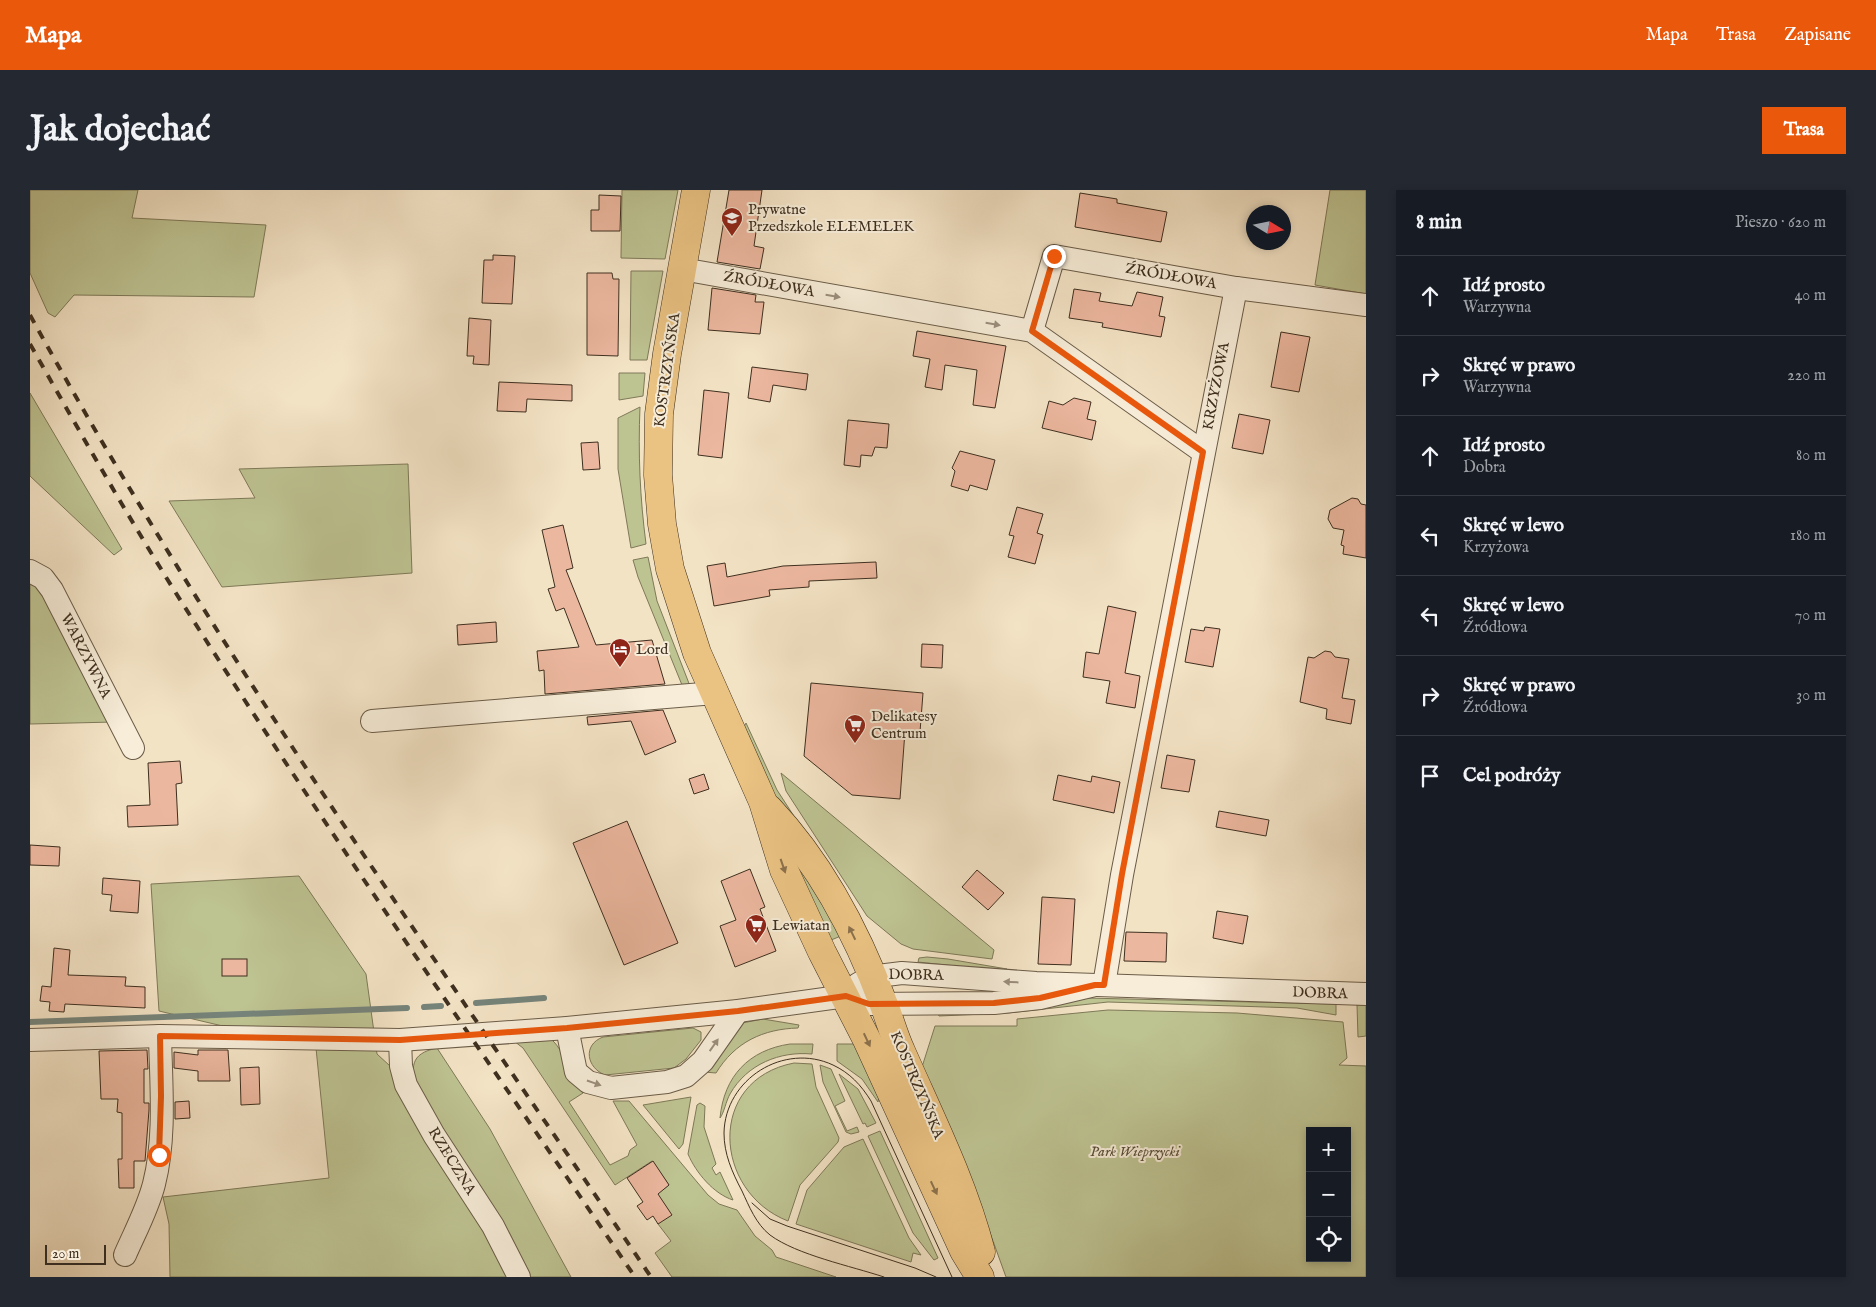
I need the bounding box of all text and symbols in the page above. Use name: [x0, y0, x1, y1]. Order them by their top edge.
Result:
text: Mapa: [25, 20, 81, 51]
text: Mapa: [1646, 24, 1688, 47]
text: Trasa: [1716, 24, 1756, 47]
text: Zapisane: [1784, 24, 1851, 47]
button: Trasa: [1762, 107, 1846, 154]
text: Jak dojechać: [30, 108, 210, 153]
place label: Prywatne Przedszkole ELEMELEK: [748, 200, 914, 236]
north arrow: [1246, 205, 1291, 250]
school or university icon: Prywatne Przedszkole ELEMELEK: [720, 206, 744, 237]
text: 8 min: [1416, 209, 1462, 236]
text: Pieszo · 620 m: [1735, 213, 1826, 233]
route end: [1043, 245, 1066, 268]
street label: ŹRÓDŁOWA: [1124, 259, 1219, 294]
street label: ŹRÓDŁOWA: [722, 267, 817, 302]
text: Idź prosto: [1463, 274, 1545, 298]
icon: ahead: [1416, 282, 1444, 310]
text: 40 m: [1794, 286, 1826, 306]
one-way arrow: [826, 292, 842, 300]
text: Warzywna: [1463, 298, 1531, 318]
street label: KOSTRZYŃSKA: [650, 311, 685, 428]
one-way arrow: [986, 321, 1002, 329]
street label: KRZYŻOWA: [1198, 339, 1234, 432]
text: Skręć w prawo: [1463, 354, 1575, 378]
icon: right: [1416, 362, 1444, 390]
text: 220 m: [1787, 366, 1826, 386]
text: Warzywna: [1463, 378, 1531, 398]
text: Idź prosto: [1463, 434, 1545, 458]
icon: ahead: [1416, 442, 1444, 470]
text: 80 m: [1796, 446, 1826, 466]
text: Dobra: [1463, 458, 1506, 478]
text: Skręć w lewo: [1463, 514, 1564, 538]
icon: left: [1416, 522, 1444, 550]
text: 180 m: [1790, 526, 1826, 546]
text: Krzyżowa: [1463, 538, 1529, 558]
text: Skręć w lewo: [1463, 594, 1564, 618]
icon: left: [1416, 602, 1444, 630]
text: 70 m: [1795, 606, 1826, 626]
street label: WARZYWNA: [56, 610, 116, 703]
text: Źródłowa: [1463, 618, 1527, 638]
hotel icon: Lord: [608, 637, 632, 668]
place label: Lord: [636, 640, 669, 659]
text: Skręć w prawo: [1463, 674, 1575, 698]
icon: right: [1416, 682, 1444, 710]
text: 30 m: [1796, 686, 1826, 706]
text: Źródłowa: [1463, 698, 1527, 718]
place label: Delikatesy Centrum: [871, 707, 938, 743]
supermarket icon: Delikatesy Centrum: [843, 713, 867, 744]
icon: arrive: [1416, 762, 1444, 790]
text: Cel podróży: [1463, 764, 1561, 788]
one-way arrow: [780, 858, 787, 873]
supermarket icon: Lewiatan: [744, 913, 768, 944]
place label: Lewiatan: [772, 916, 830, 935]
one-way arrow: [848, 926, 856, 940]
street label: DOBRA: [888, 965, 945, 985]
one-way arrow: [1003, 977, 1019, 985]
street label: DOBRA: [1292, 983, 1349, 1003]
street label: KOSTRZYŃSKA: [886, 1028, 949, 1143]
one-way arrow: [863, 1033, 871, 1047]
one-way arrow: [709, 1039, 719, 1052]
one-way arrow: [587, 1079, 602, 1087]
street label: RZECZNA: [424, 1124, 481, 1199]
map controls: [1306, 1127, 1351, 1262]
button: +: [1306, 1127, 1351, 1172]
park label: Park Wieprzycki: [1090, 1142, 1182, 1161]
route start: [148, 1144, 171, 1167]
button: −: [1306, 1172, 1351, 1217]
one-way arrow: [931, 1181, 939, 1195]
button: locate: [1306, 1217, 1351, 1262]
scale bar: [45, 1242, 106, 1265]
text: 20 m: [52, 1245, 79, 1263]

